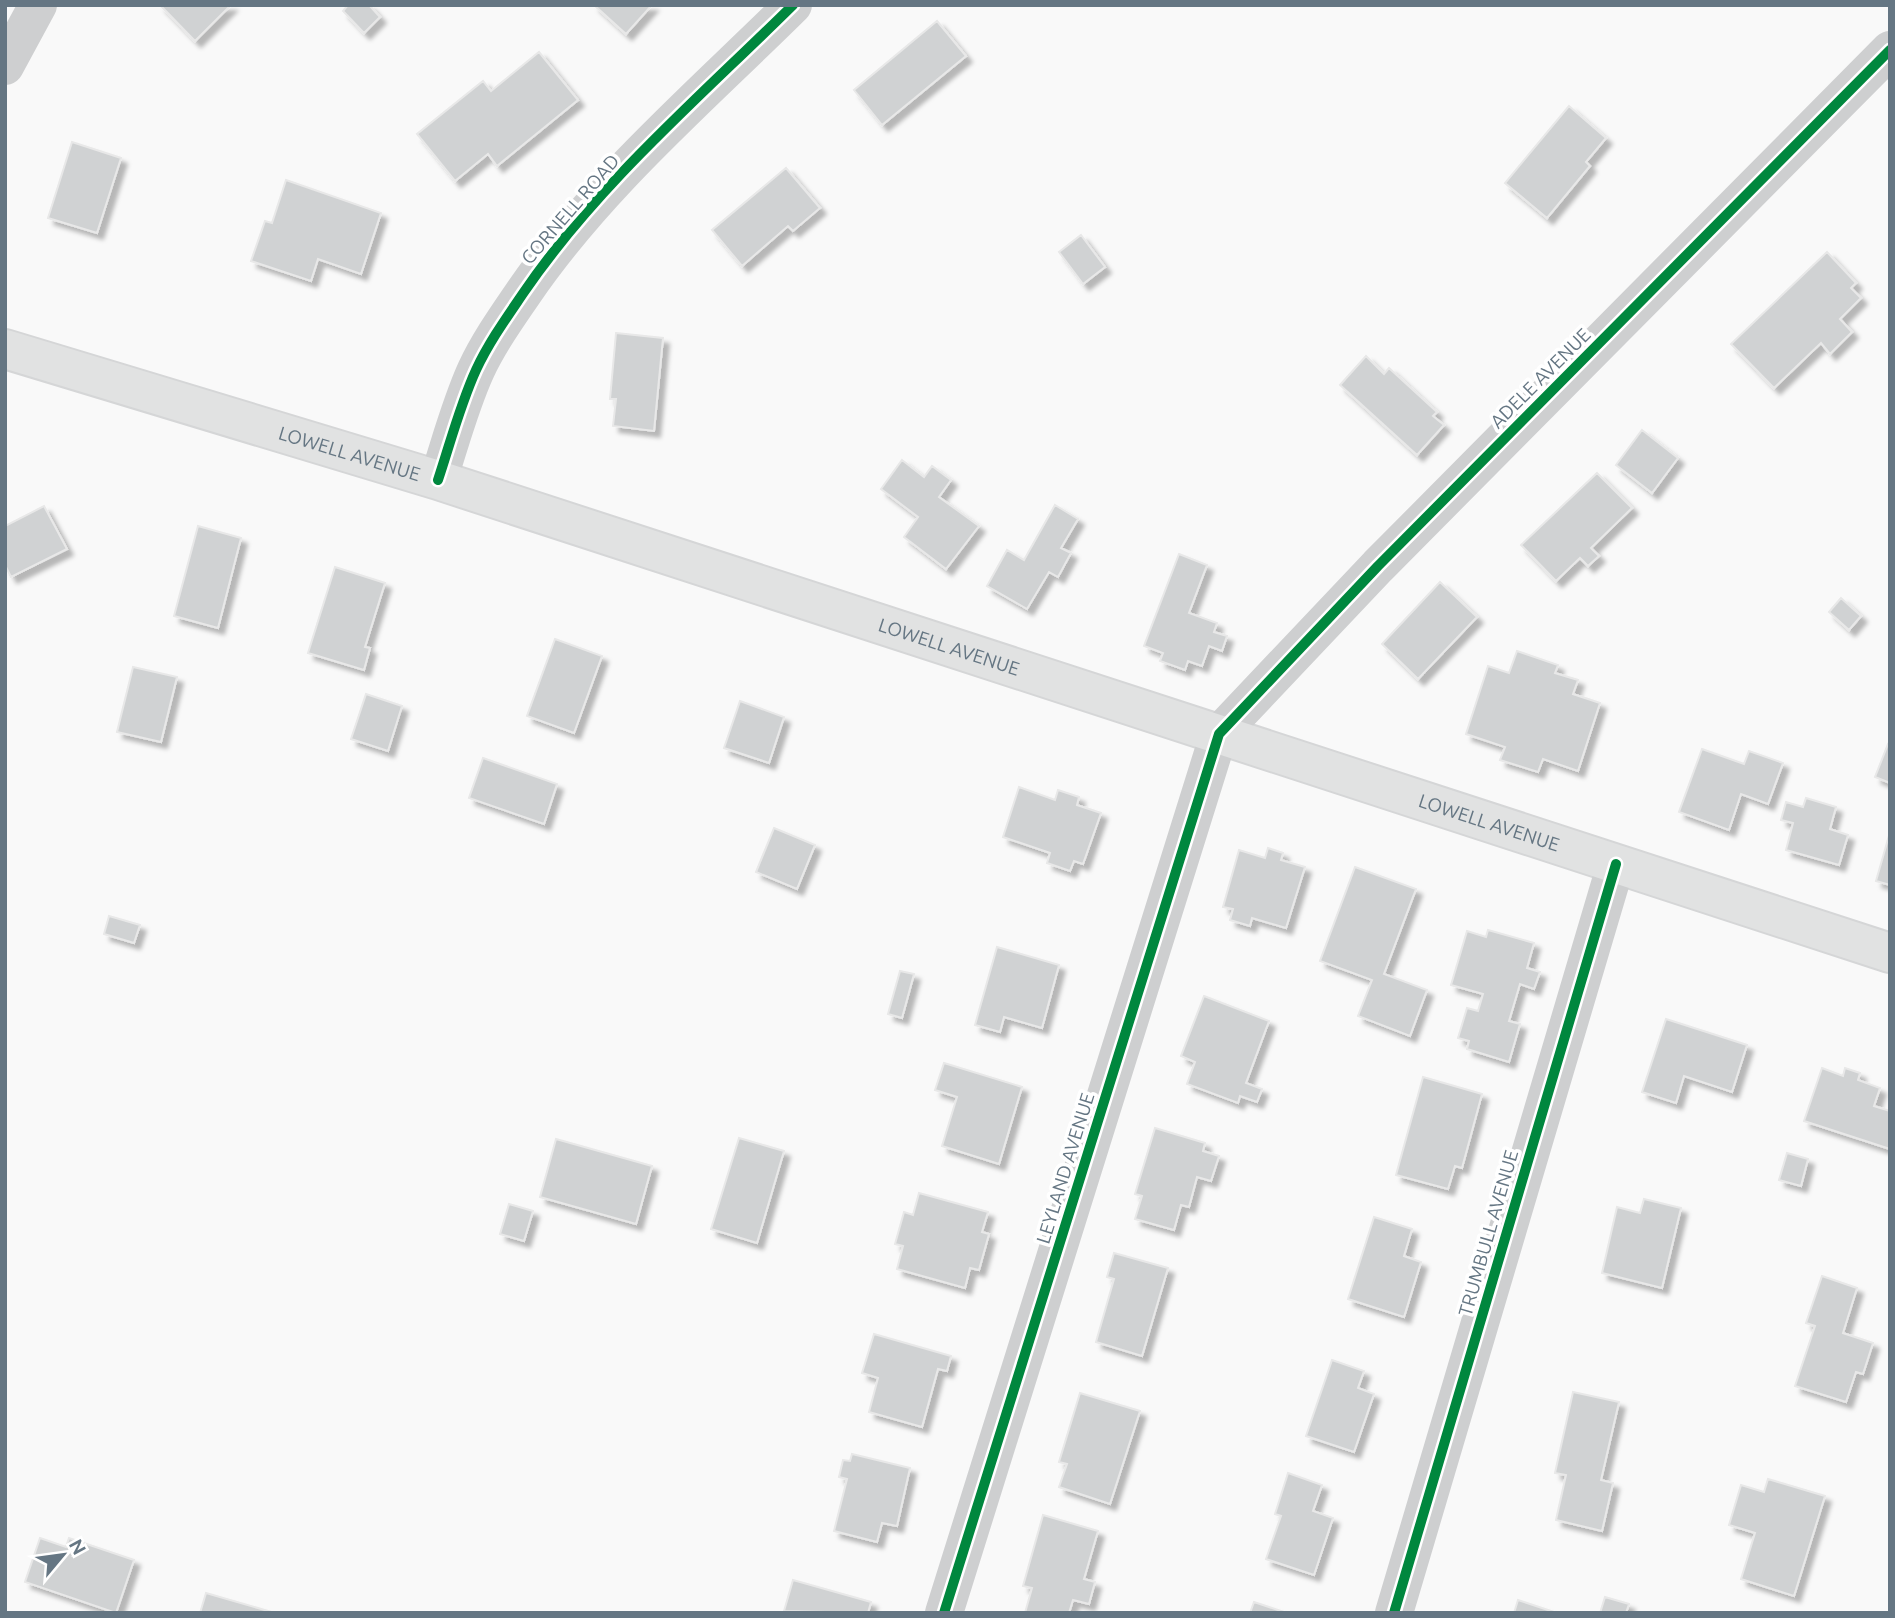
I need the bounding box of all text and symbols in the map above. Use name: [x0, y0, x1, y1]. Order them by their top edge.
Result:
street label: CORNELL ROAD: [516, 150, 624, 268]
street label: ADELE AVENUE: [1485, 323, 1595, 433]
street label: LOWELL AVENUE: [276, 421, 423, 485]
street label: LOWELL AVENUE: [876, 613, 1023, 680]
street label: LOWELL AVENUE: [1416, 789, 1563, 856]
street label: LEYLAND AVENUE: [1032, 1090, 1098, 1246]
street label: TRUMBULL AVENUE: [1454, 1147, 1522, 1319]
north arrow: [28, 1520, 98, 1590]
text: N: [65, 1535, 91, 1558]

